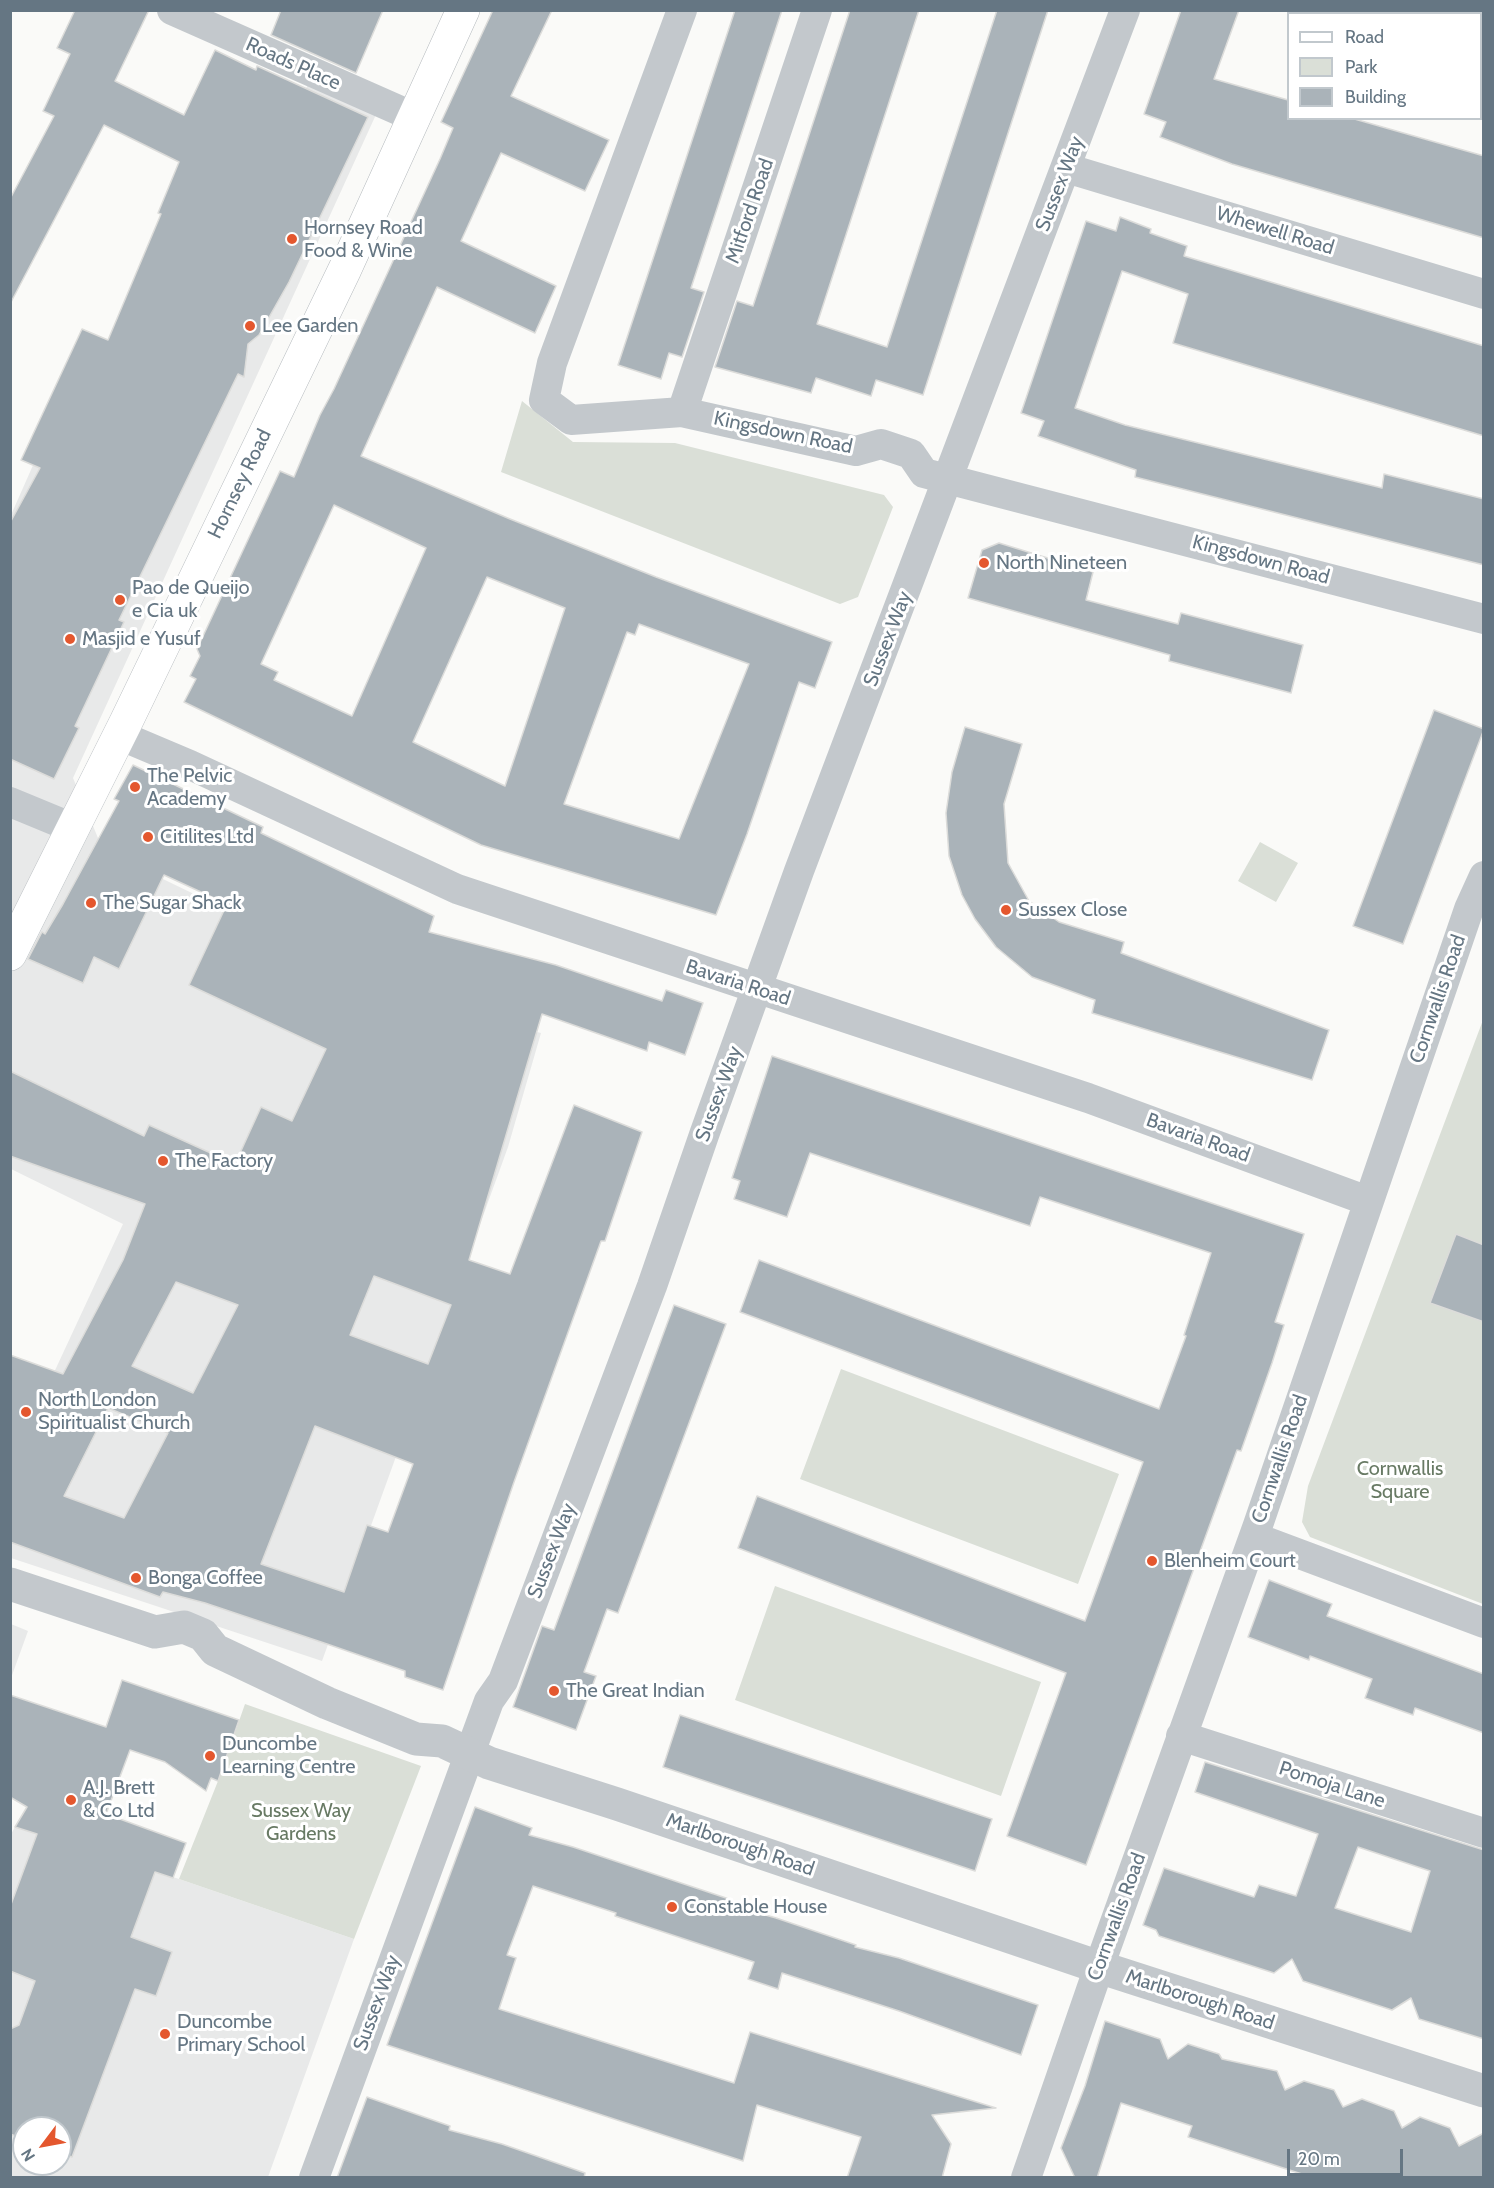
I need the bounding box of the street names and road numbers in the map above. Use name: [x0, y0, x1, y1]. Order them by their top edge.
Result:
street label: Roads Place: [242, 32, 344, 96]
street label: Sussex Way: [1031, 133, 1089, 235]
street label: Mitford Road: [721, 155, 779, 267]
street label: Whewell Road: [1213, 202, 1337, 260]
street label: Kingsdown Road: [712, 407, 854, 459]
street label: Hornsey Road: [203, 425, 277, 543]
street label: Kingsdown Road: [1190, 530, 1332, 590]
street label: Sussex Way: [859, 588, 917, 690]
street label: Cornwallis Road: [1405, 932, 1471, 1066]
street label: Bavaria Road: [683, 955, 793, 1011]
street label: Sussex Way: [691, 1043, 747, 1145]
street label: Bavaria Road: [1143, 1108, 1253, 1168]
street label: Cornwallis Road: [1247, 1392, 1313, 1526]
street label: Sussex Way: [523, 1500, 581, 1602]
street label: Pomoja Lane: [1276, 1757, 1388, 1813]
street label: Marlborough Road: [663, 1808, 817, 1882]
street label: Cornwallis Road: [1083, 1850, 1151, 1984]
street label: Sussex Way: [349, 1952, 405, 2054]
street label: Marlborough Road: [1123, 1965, 1277, 2035]

